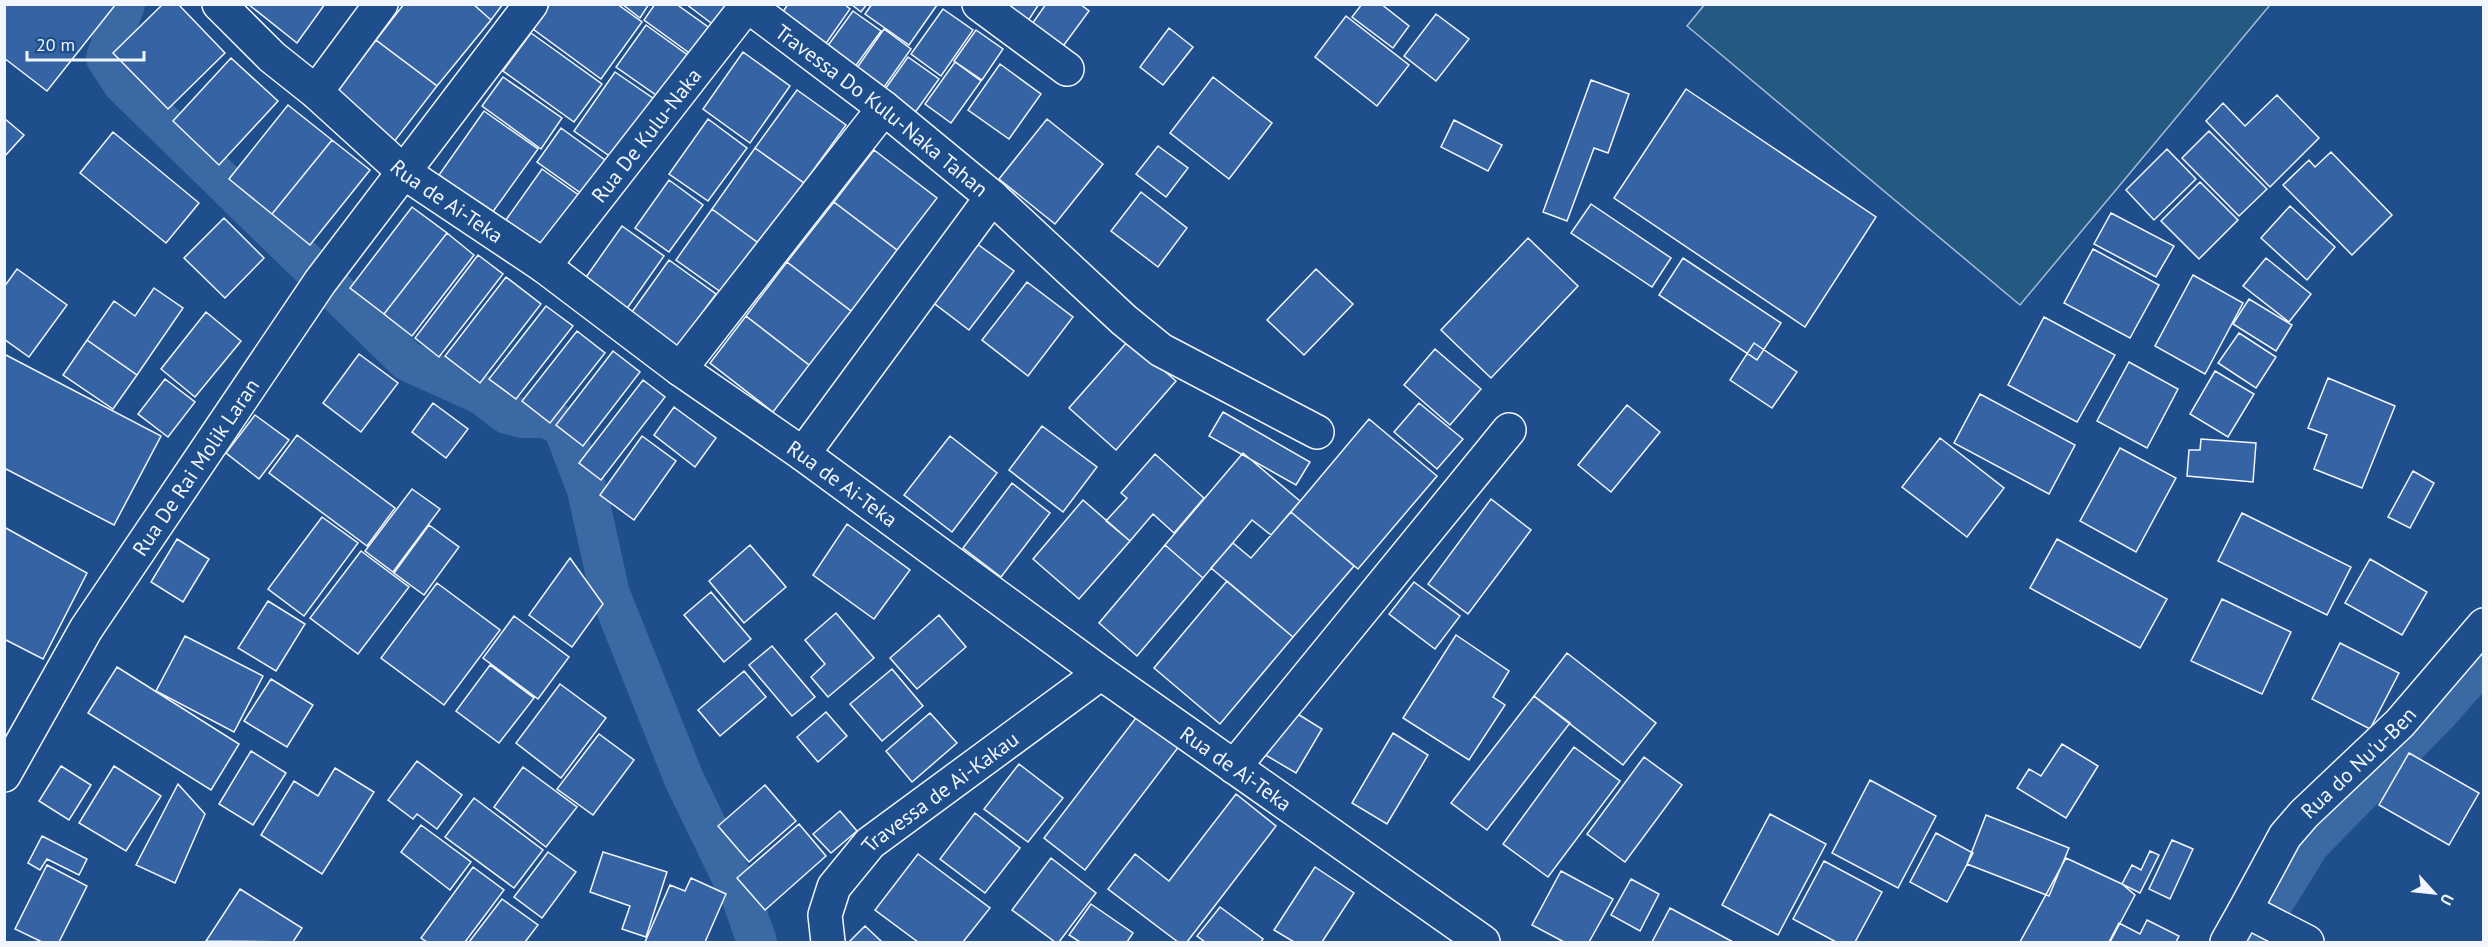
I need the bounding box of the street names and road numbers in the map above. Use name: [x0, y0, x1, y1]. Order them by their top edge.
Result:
street label: Travessa Do Kulu-Naka Tahan: [770, 18, 994, 202]
street label: Rua De Kulu-Naka: [585, 62, 707, 208]
street label: Rua de Ai-Teka: [385, 153, 509, 249]
street label: Rua De Rai Molik Laran: [126, 373, 265, 561]
street label: Rua de Ai-Teka: [782, 434, 903, 533]
street label: Rua do Nu'u-Ben: [2295, 701, 2422, 824]
street label: Rua de Ai-Teka: [1175, 720, 1297, 817]
street label: Travessa de Ai-Kakau: [855, 725, 1024, 857]

